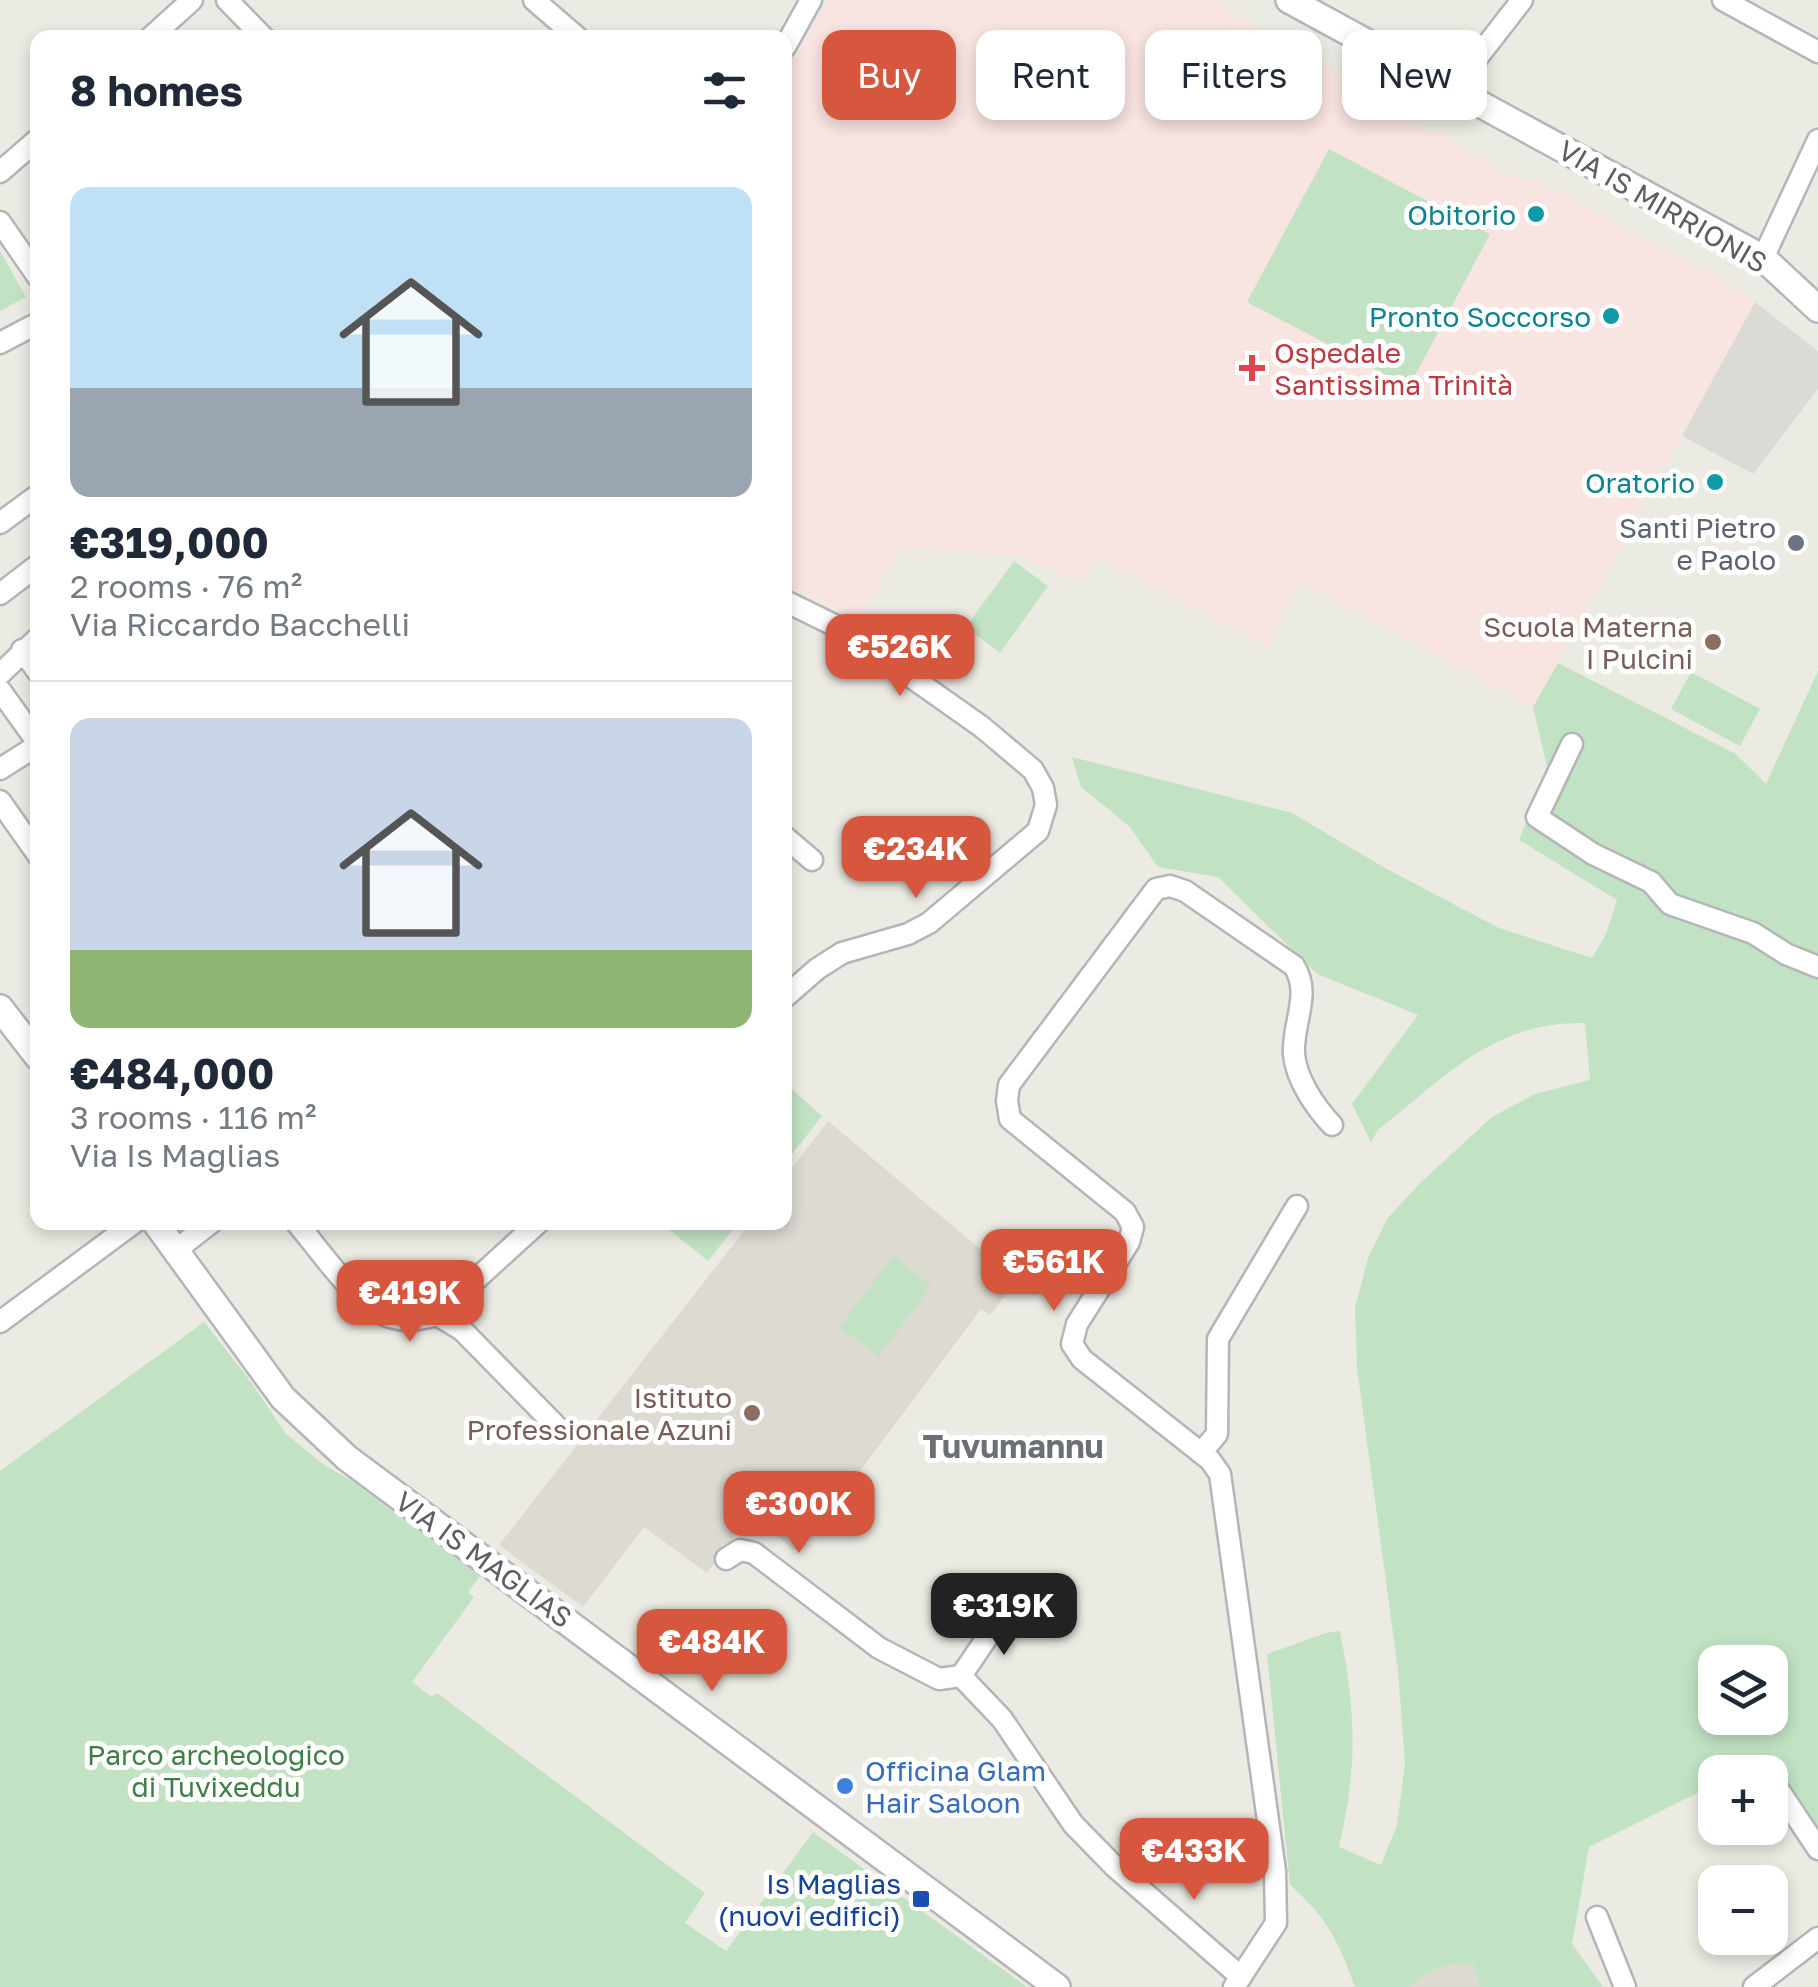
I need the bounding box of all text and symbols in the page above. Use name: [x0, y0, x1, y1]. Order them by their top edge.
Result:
chip: Buy: [822, 30, 956, 120]
chip: Rent: [976, 30, 1125, 120]
chip: Filters: [1145, 30, 1322, 120]
chip: New: [1342, 30, 1487, 120]
icon: filters: [697, 63, 752, 118]
text: 8 homes: [70, 65, 243, 115]
street label: VIA IS MIRRIONIS: [1553, 133, 1773, 279]
place label: Obitorio: [1407, 198, 1516, 231]
marker: Obitorio: [1525, 203, 1547, 225]
icon: home: [321, 252, 501, 432]
place label: Pronto Soccorso: [1369, 300, 1591, 333]
marker: Pronto Soccorso: [1600, 305, 1622, 327]
place label: Ospedale Santissima Trinità: [1274, 336, 1513, 401]
marker: Ospedale Santissima Trinità: [1239, 355, 1265, 381]
place label: Oratorio: [1585, 466, 1695, 499]
marker: Oratorio: [1704, 471, 1726, 493]
place label: Santi Pietro e Paolo: [1619, 511, 1776, 576]
text: €319,000: [70, 517, 269, 567]
marker: Santi Pietro e Paolo: [1785, 532, 1807, 554]
text: 2 rooms · 76 m²: [70, 567, 302, 605]
text: Via Riccardo Bacchelli: [70, 605, 410, 643]
place label: Scuola Materna I Pulcini: [1483, 610, 1693, 675]
pin: €526K: [830, 614, 970, 699]
text: €526K: [847, 627, 953, 665]
marker: Scuola Materna I Pulcini: [1702, 631, 1724, 653]
icon: home: [321, 783, 501, 963]
pin: €234K: [846, 816, 986, 901]
text: €234K: [864, 829, 968, 867]
text: €484,000: [70, 1048, 274, 1098]
text: 3 rooms · 116 m²: [70, 1098, 316, 1136]
text: Via Is Maglias: [70, 1136, 280, 1174]
pin: €561K: [984, 1229, 1124, 1314]
text: €561K: [1003, 1242, 1105, 1280]
pin: €419K: [340, 1260, 480, 1345]
text: €419K: [359, 1273, 461, 1311]
place label: Istituto Professionale Azuni: [466, 1381, 732, 1446]
marker: Istituto Professionale Azuni: [741, 1402, 763, 1424]
district label: Tuvumannu: [922, 1427, 1104, 1465]
pin: €300K: [729, 1471, 869, 1556]
street label: VIA IS MAGLIAS: [389, 1484, 579, 1634]
text: €300K: [746, 1484, 852, 1522]
pin: €319K: [934, 1573, 1074, 1658]
text: €319K: [953, 1586, 1055, 1624]
pin: €484K: [642, 1609, 782, 1694]
text: €484K: [659, 1622, 765, 1660]
map controls: [1698, 1645, 1788, 1955]
button: layers: [1698, 1645, 1788, 1735]
park label: Parco archeologico di Tuvixeddu: [87, 1738, 345, 1803]
place label: Officina Glam Hair Saloon: [865, 1754, 1046, 1819]
button: +: [1698, 1755, 1788, 1845]
marker: Officina Glam Hair Saloon: [834, 1775, 856, 1797]
pin: €433K: [1124, 1818, 1264, 1903]
text: €433K: [1142, 1831, 1246, 1869]
button: −: [1698, 1865, 1788, 1955]
place label: Is Maglias (nuovi edifici): [718, 1867, 901, 1932]
marker: Is Maglias (nuovi edifici): [910, 1888, 932, 1910]

